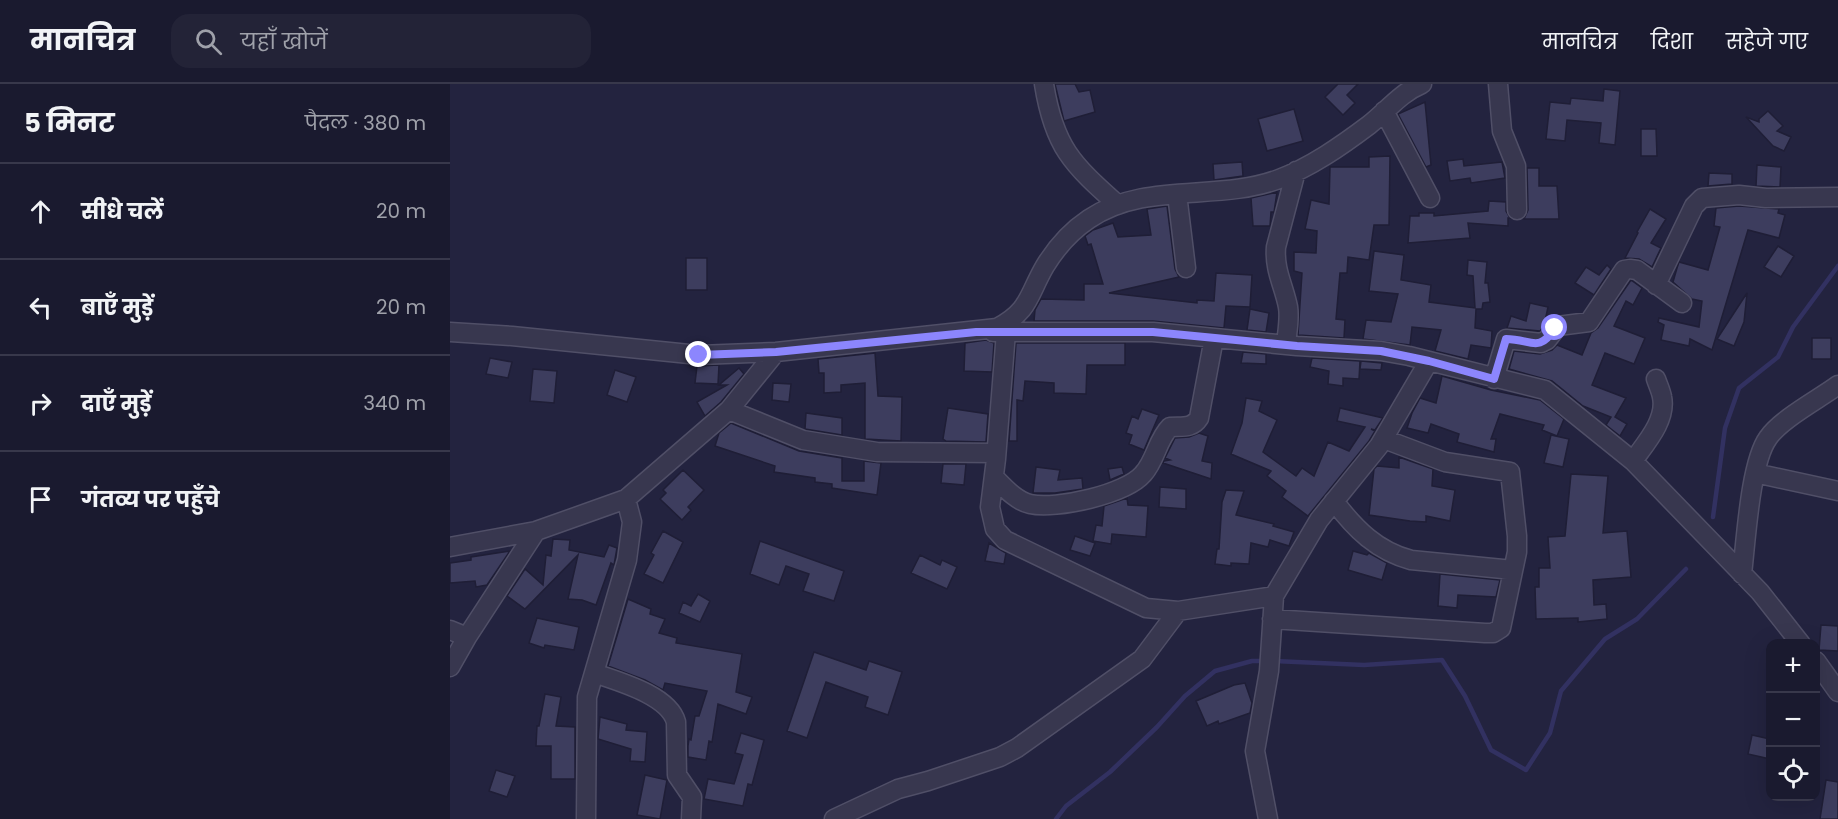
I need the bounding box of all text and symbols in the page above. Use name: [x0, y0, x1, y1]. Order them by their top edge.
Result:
search box: [171, 14, 591, 68]
text: मानचित्र: [30, 21, 135, 60]
icon: search: [192, 25, 225, 58]
text: यहाँ खोजें: [240, 26, 327, 57]
text: मानचित्र: [1542, 27, 1618, 56]
text: दिशा: [1651, 27, 1693, 56]
text: सहेजे गए: [1726, 27, 1808, 56]
text: 5 मिनट: [24, 105, 115, 141]
text: पैदल · 380 m: [305, 109, 426, 137]
icon: ahead: [24, 195, 57, 228]
text: सीधे चलें: [81, 196, 164, 227]
text: 20 m: [376, 197, 426, 225]
icon: left: [24, 291, 57, 324]
text: बाएँ मुड़ें: [81, 292, 153, 323]
text: 20 m: [376, 293, 426, 321]
route start: [1541, 314, 1567, 340]
route end: [685, 341, 711, 367]
icon: right: [24, 387, 57, 420]
text: दाएँ मुड़ें: [81, 388, 152, 419]
text: 340 m: [363, 389, 426, 417]
icon: arrive: [24, 483, 57, 516]
text: गंतव्य पर पहुँचे: [81, 484, 220, 515]
map controls: [1766, 639, 1820, 801]
button: +: [1766, 639, 1820, 693]
button: −: [1766, 693, 1820, 747]
button: locate: [1766, 747, 1820, 801]

